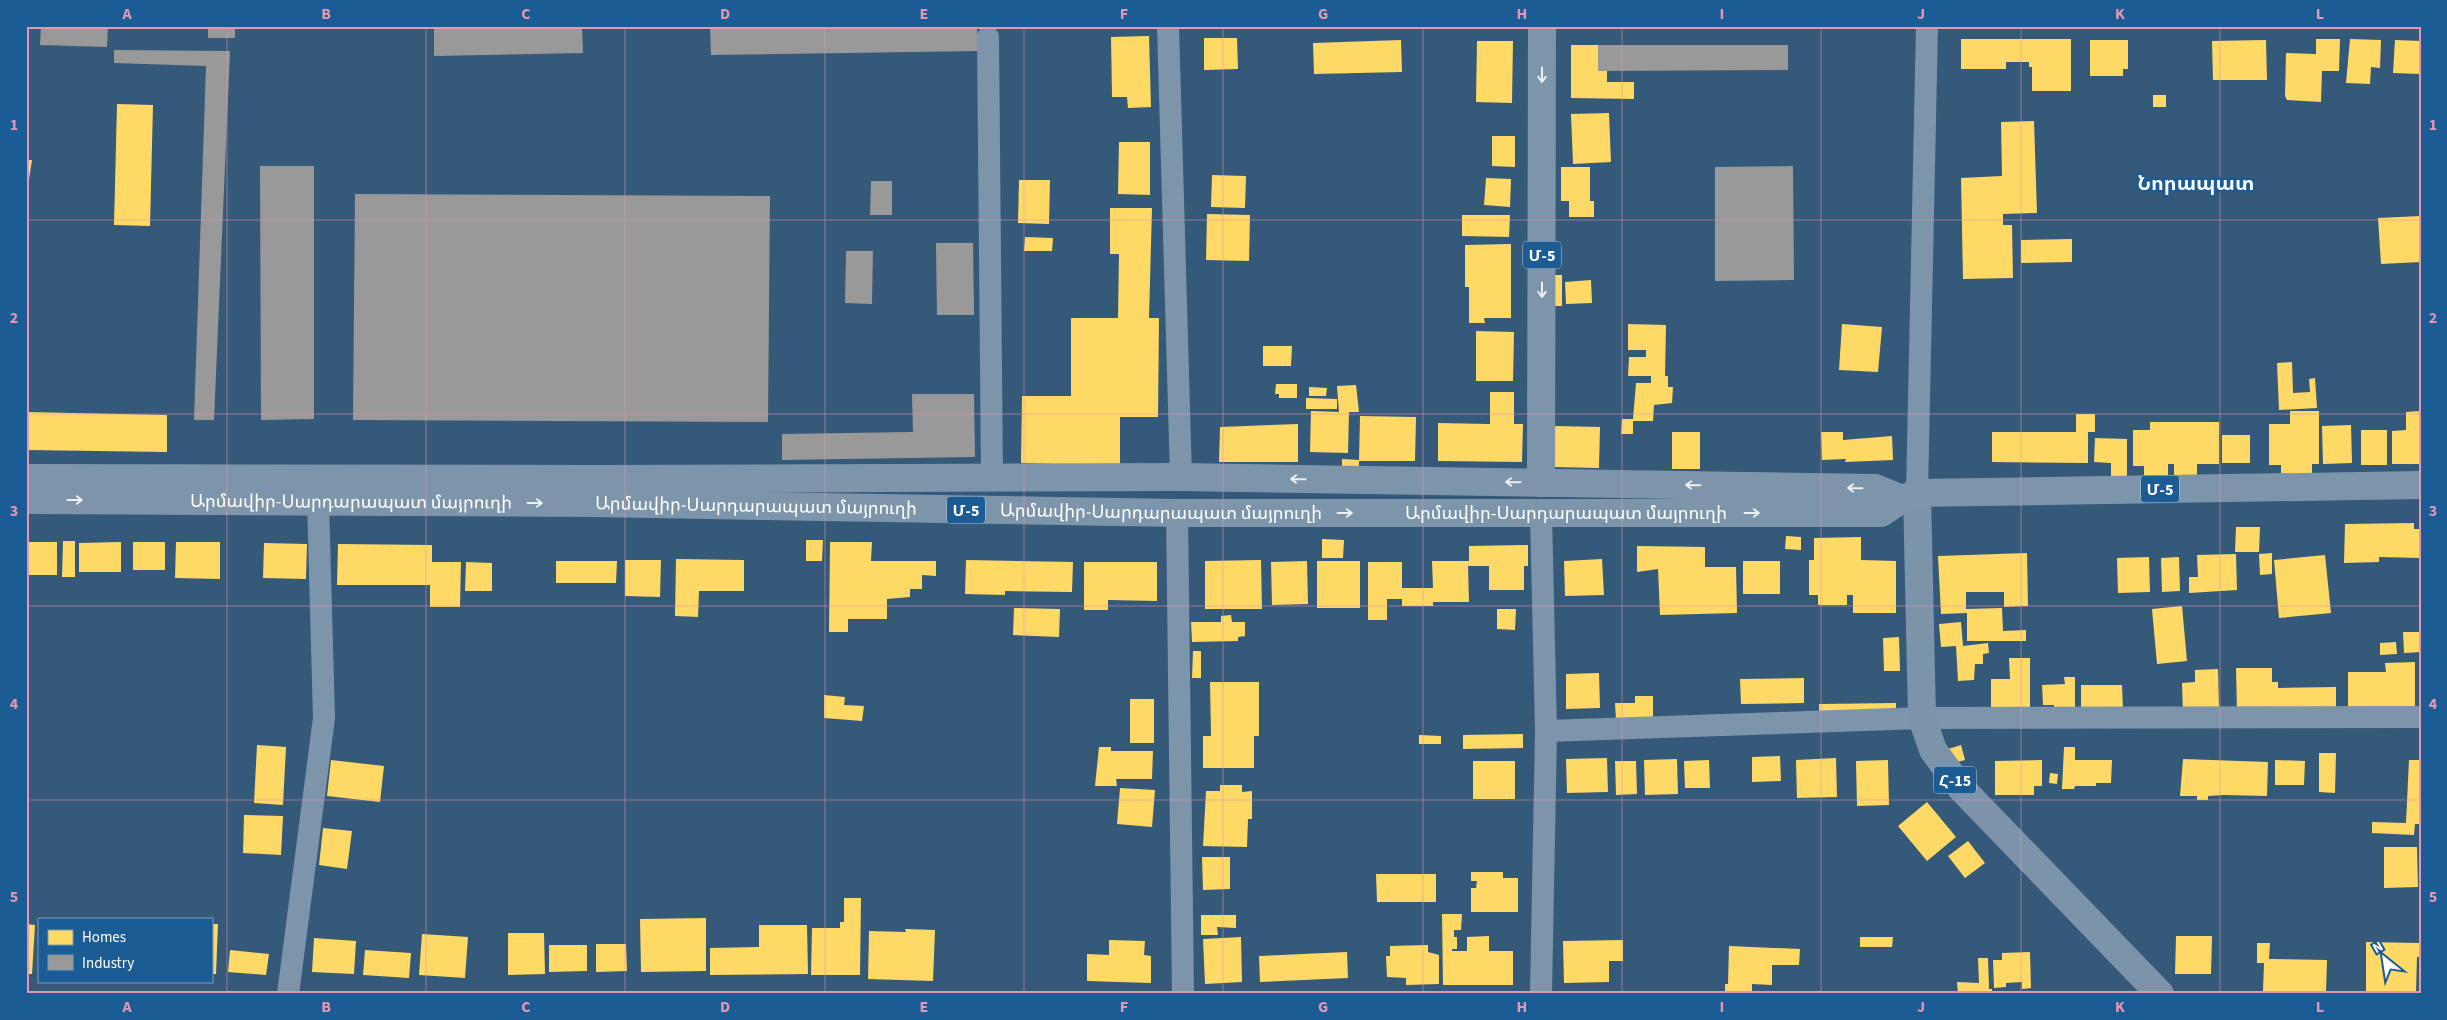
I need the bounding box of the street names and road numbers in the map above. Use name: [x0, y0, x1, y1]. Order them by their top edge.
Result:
road number: Մ-5: [1523, 242, 1561, 268]
road number: Մ-5: [2141, 476, 2179, 502]
street label: Արմավիր-Սարդարապատ մայրուղի: [190, 489, 512, 516]
street label: Արմավիր-Սարդարապատ մայրուղի: [595, 491, 917, 522]
road number: Մ-5: [947, 496, 985, 524]
street label: Արմավիր-Սարդարապատ մայրուղի: [1000, 498, 1322, 526]
street label: Արմավիր-Սարդարապատ մայրուղի: [1405, 501, 1727, 526]
road number: Հ-15: [1934, 766, 1976, 794]

